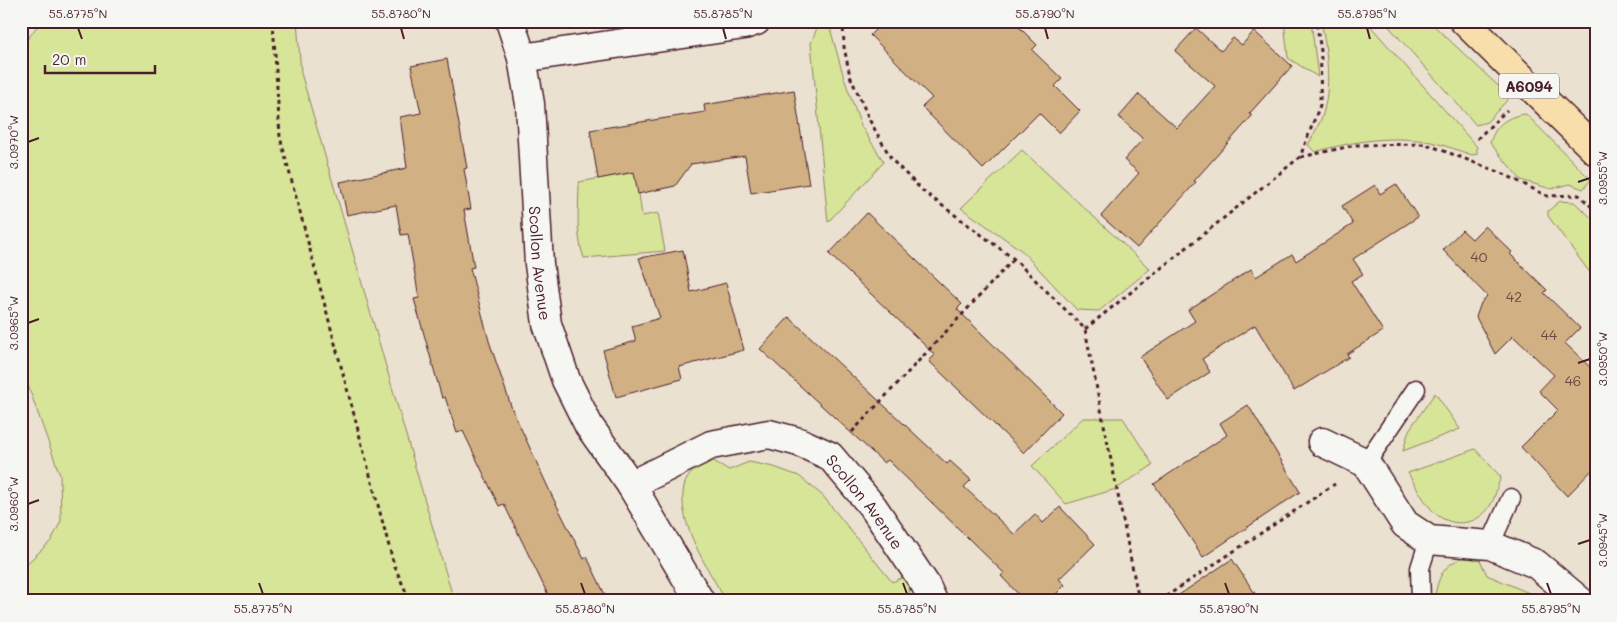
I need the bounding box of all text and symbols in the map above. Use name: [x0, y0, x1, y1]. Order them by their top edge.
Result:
text: 55.8775°N: [49, 5, 107, 21]
text: 55.8780°N: [371, 5, 431, 21]
text: 55.8785°N: [693, 5, 753, 21]
text: 55.8790°N: [1015, 5, 1075, 21]
text: 55.8795°N: [1337, 5, 1397, 21]
scale bar: [45, 42, 155, 74]
text: 20 m: [52, 49, 86, 69]
road number: A6094: [1499, 74, 1559, 98]
text: 3.0970°W: [5, 115, 21, 169]
text: 3.0955°W: [1594, 151, 1610, 205]
street label: Scollon Avenue: [525, 205, 557, 322]
house number: 40: [1471, 247, 1488, 266]
house number: 42: [1506, 287, 1522, 306]
text: 3.0965°W: [5, 296, 21, 350]
house number: 44: [1541, 325, 1558, 344]
text: 3.0950°W: [1594, 332, 1610, 386]
house number: 46: [1565, 371, 1581, 390]
street label: Scollon Avenue: [822, 449, 909, 553]
text: 3.0960°W: [5, 477, 21, 531]
text: 3.0945°W: [1594, 513, 1610, 567]
text: 55.8775°N: [234, 600, 292, 616]
text: 55.8780°N: [555, 600, 615, 616]
text: 55.8785°N: [877, 600, 937, 616]
text: 55.8790°N: [1199, 600, 1259, 616]
text: 55.8795°N: [1521, 600, 1581, 616]

